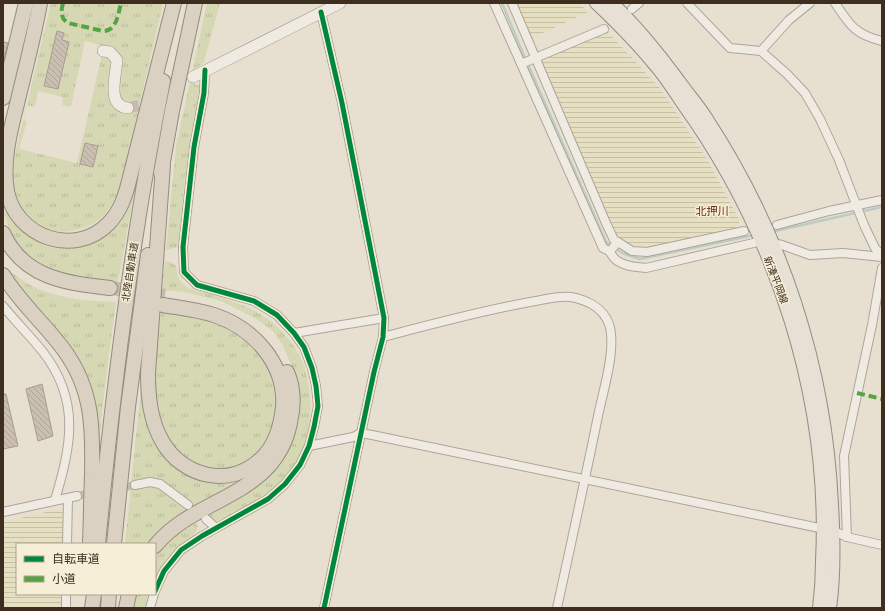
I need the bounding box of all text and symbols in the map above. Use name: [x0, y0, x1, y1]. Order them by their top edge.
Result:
district label: 北押川: [696, 205, 729, 218]
street label: 北陸自動車道: [120, 242, 140, 302]
street label: 新湊平岡線: [762, 255, 790, 305]
legend: [16, 543, 156, 595]
text: 自転車道: [52, 552, 100, 566]
text: 小道: [52, 572, 76, 586]

